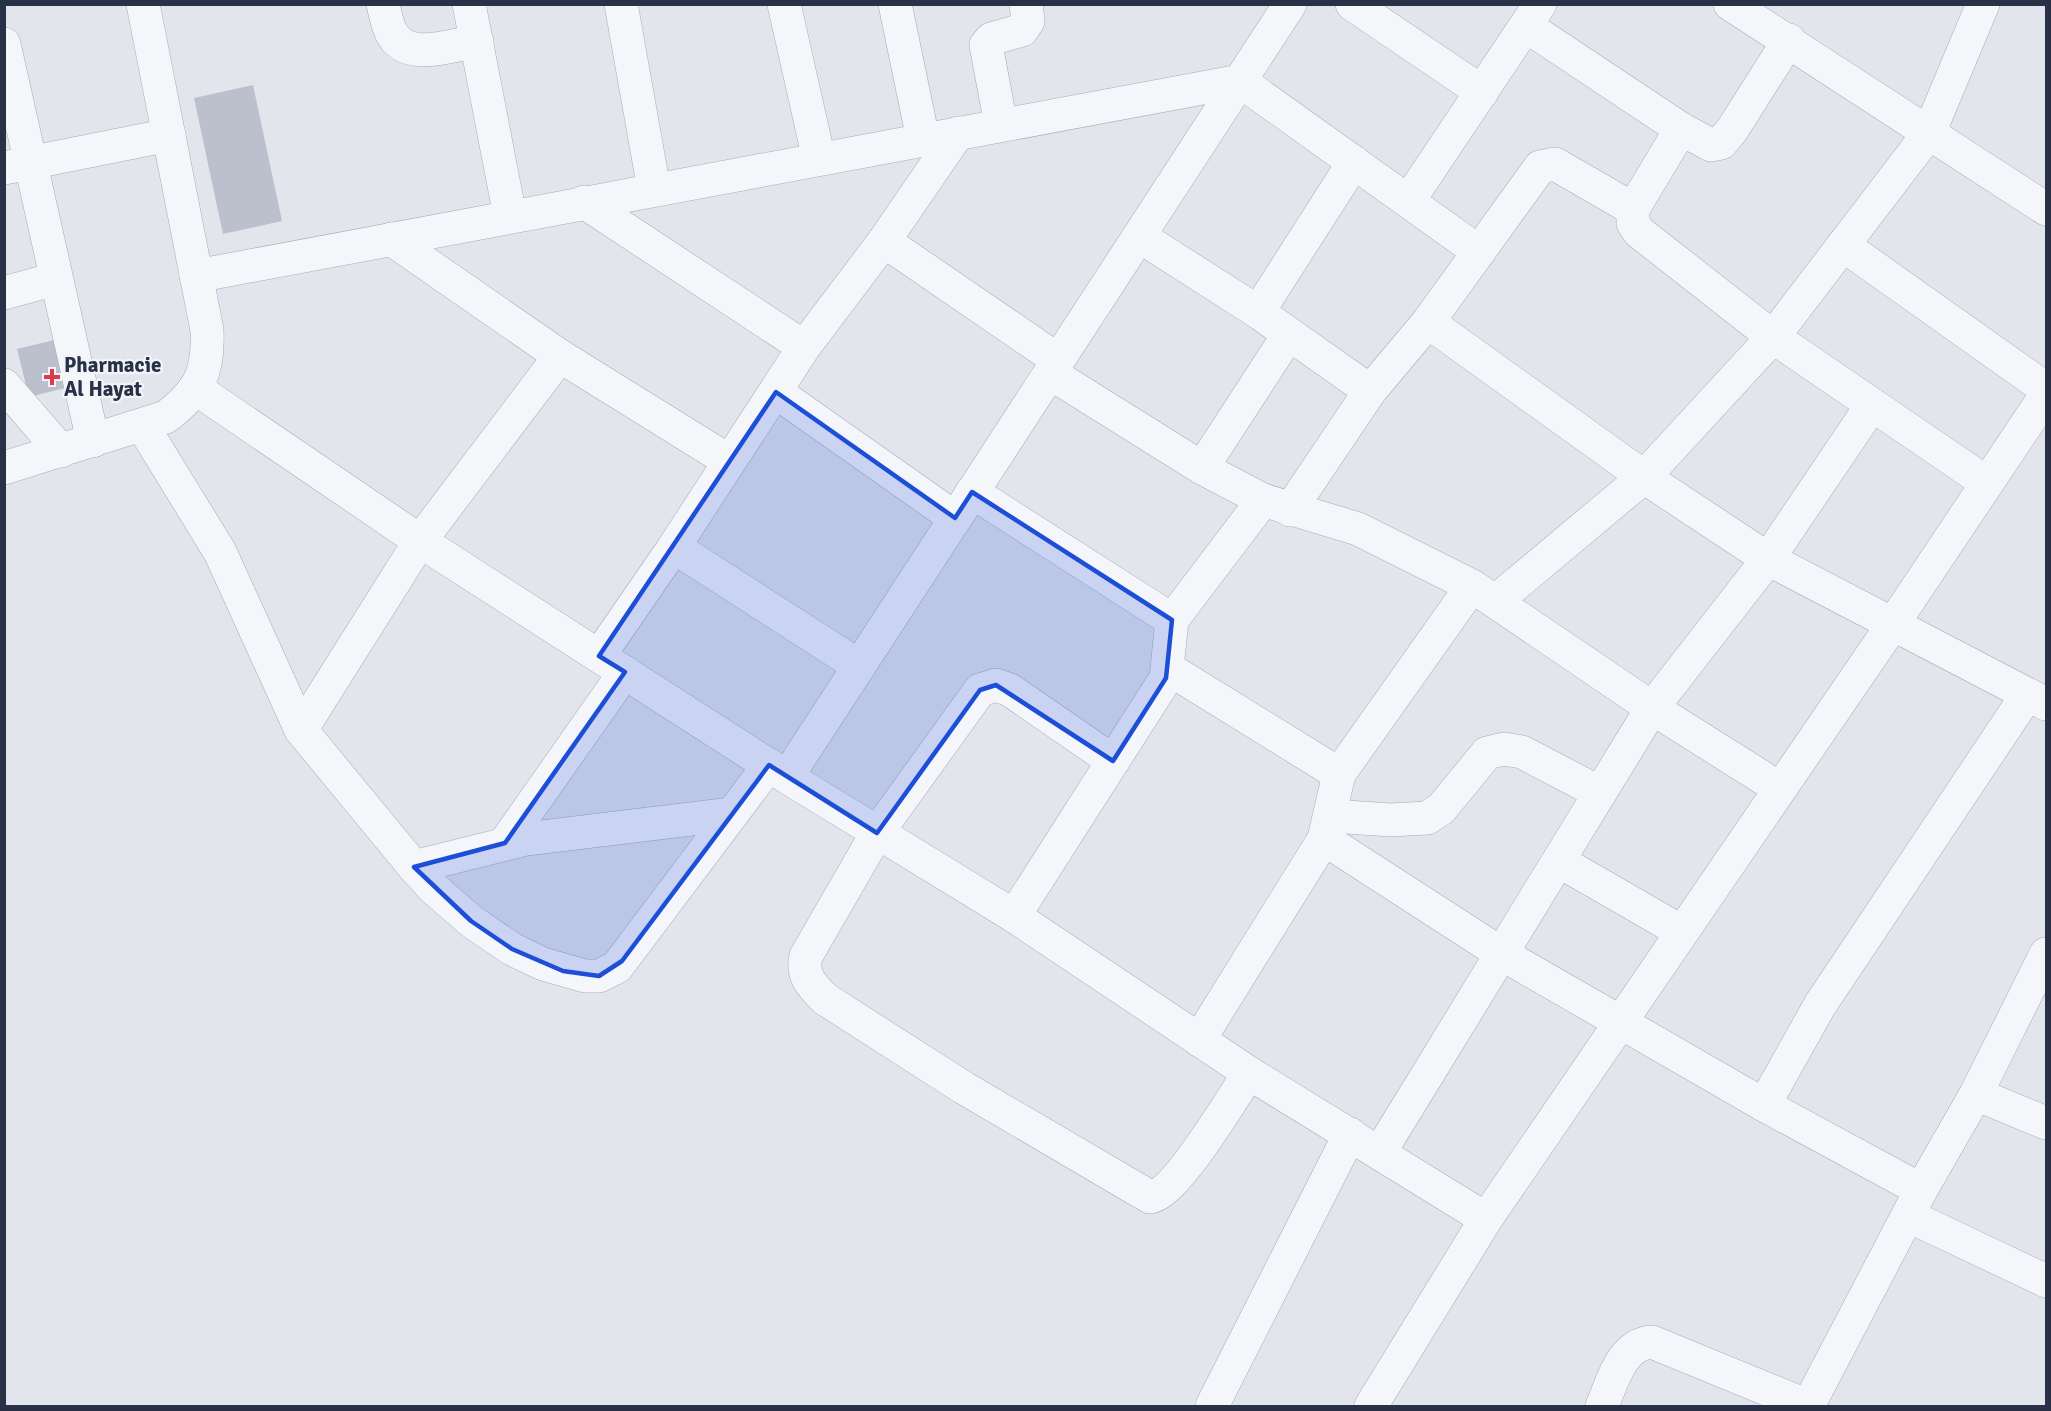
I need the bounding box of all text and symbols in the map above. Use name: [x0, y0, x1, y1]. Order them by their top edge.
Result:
place label: Pharmacie Al Hayat: [64, 352, 161, 402]
marker: Pharmacie Al Hayat: [45, 370, 59, 384]

